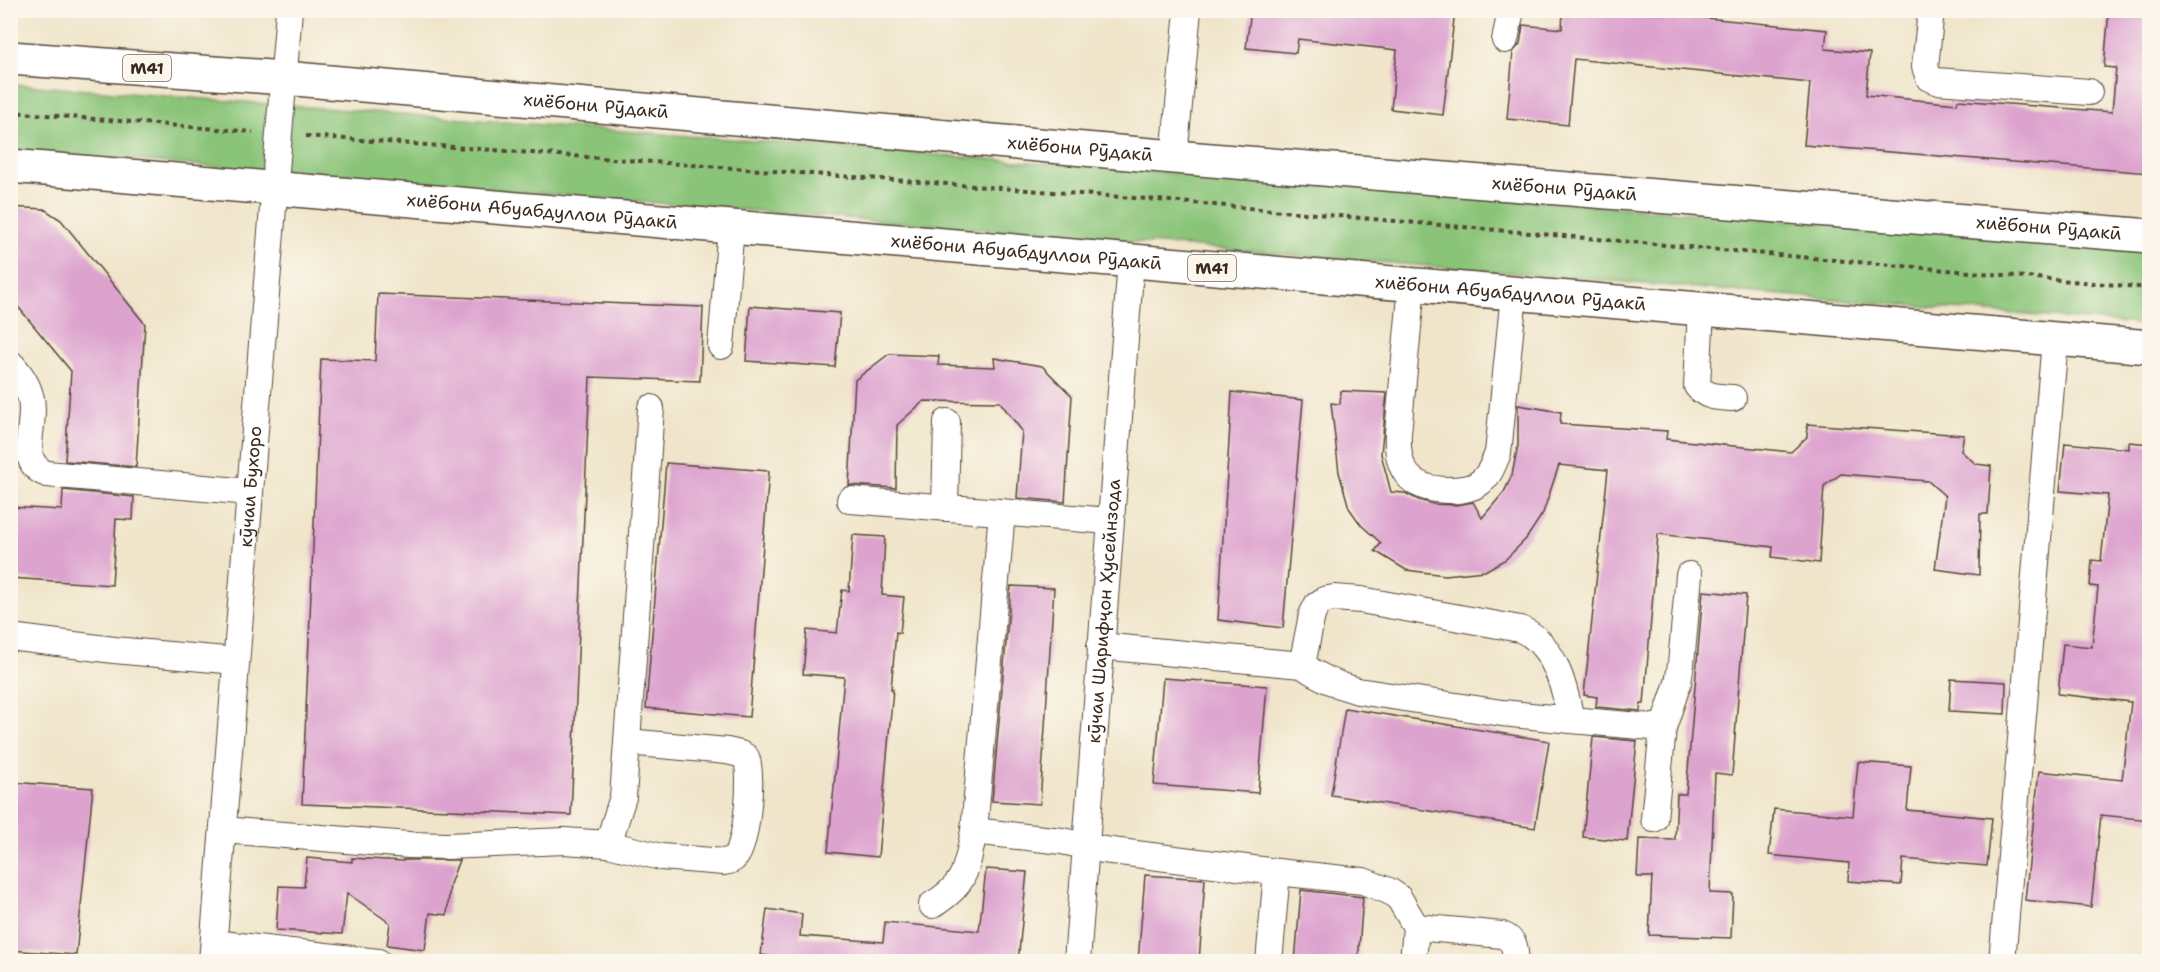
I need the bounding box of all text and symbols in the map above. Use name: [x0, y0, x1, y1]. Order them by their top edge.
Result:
road number: M41: [123, 55, 171, 81]
street label: хиёбони Рӯдакӣ: [522, 87, 670, 124]
street label: хиёбони Рӯдакӣ: [1007, 130, 1154, 167]
street label: хиёбони Рӯдакӣ: [1491, 171, 1638, 206]
street label: хиёбони Абуабдуллои Рӯдакӣ: [406, 188, 679, 234]
street label: хиёбони Рӯдакӣ: [1975, 210, 2123, 246]
street label: хиёбони Абуабдуллои Рӯдакӣ: [890, 229, 1163, 275]
road number: M41: [1188, 255, 1236, 281]
street label: хиёбони Абуабдуллои Рӯдакӣ: [1374, 270, 1647, 316]
street label: кӯчаи Бухоро: [234, 425, 267, 548]
street label: кӯчаи Шарифҷон Ҳусейнзода: [1082, 478, 1126, 744]

